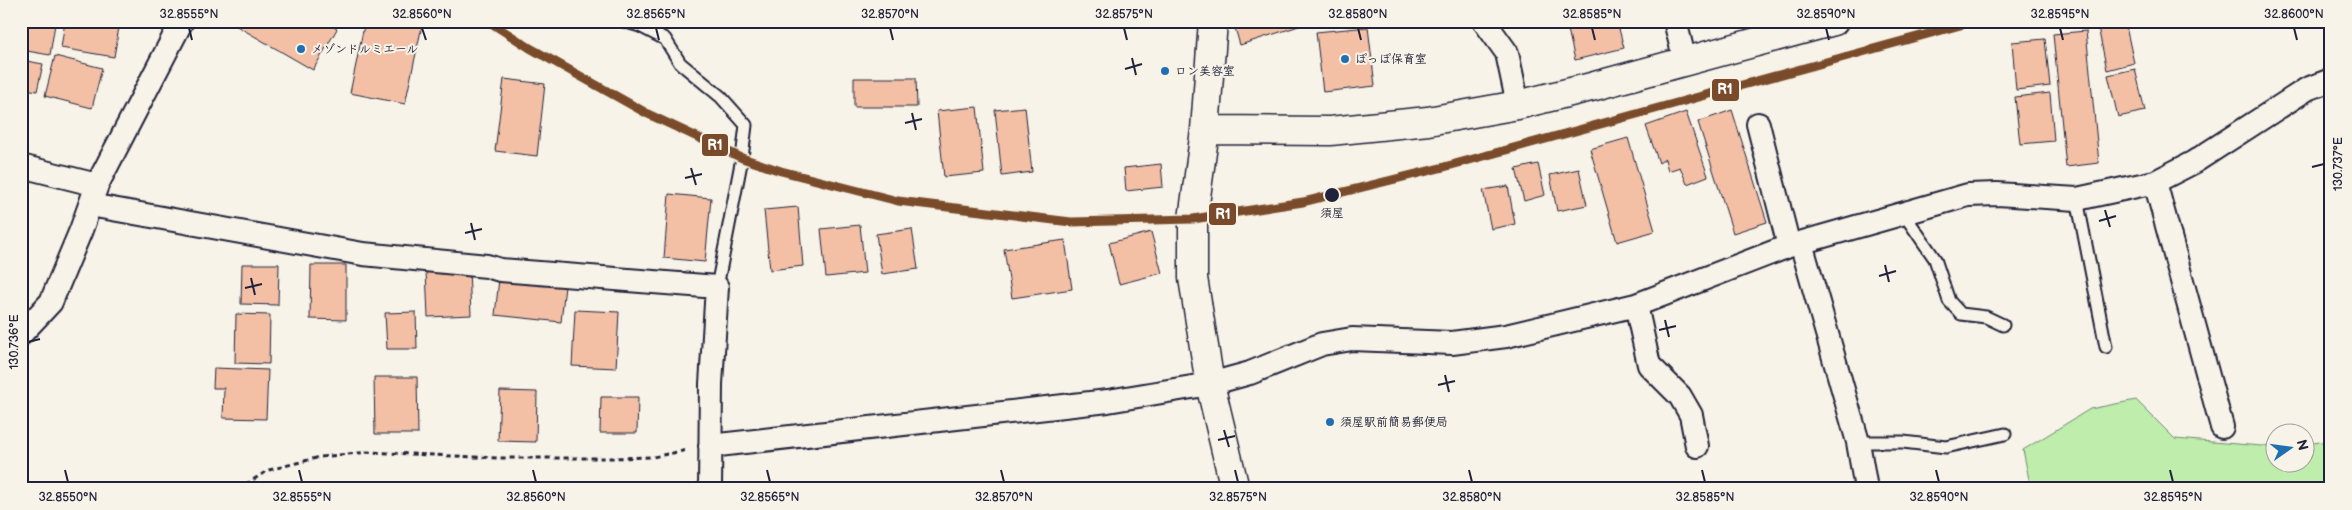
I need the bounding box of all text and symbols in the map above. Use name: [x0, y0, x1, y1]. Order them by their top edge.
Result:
text: 32.8555°N: [160, 7, 218, 22]
text: 32.8560°N: [392, 7, 452, 22]
text: 32.8565°N: [626, 7, 686, 22]
text: 32.8570°N: [861, 7, 919, 22]
text: 32.8575°N: [1095, 7, 1153, 22]
text: 32.8580°N: [1328, 7, 1388, 22]
text: 32.8585°N: [1563, 7, 1621, 22]
text: 32.8590°N: [1796, 7, 1856, 22]
text: 32.8595°N: [2031, 7, 2089, 22]
text: 32.8600°N: [2264, 7, 2324, 22]
place label: メゾンドルミエール: [311, 42, 418, 57]
marker: メゾンドルミエール: [295, 43, 307, 55]
place label: ぽっぽ保育室: [1355, 52, 1427, 67]
marker: ぽっぽ保育室: [1339, 53, 1351, 65]
place label: ロン美容室: [1175, 64, 1235, 79]
marker: ロン美容室: [1159, 65, 1171, 77]
line badge: R1: [1711, 78, 1740, 102]
text: R1: [1717, 81, 1733, 98]
line badge: R1: [701, 133, 729, 157]
text: R1: [707, 137, 723, 154]
text: 130.737°E: [2331, 137, 2346, 191]
marker: 須屋: [1323, 186, 1341, 204]
line badge: R1: [1208, 202, 1237, 226]
text: R1: [1215, 206, 1231, 223]
place label: 須屋: [1320, 206, 1344, 221]
text: 130.736°E: [7, 314, 22, 370]
place label: 須屋駅前簡易郵便局: [1340, 415, 1448, 430]
marker: 須屋駅前簡易郵便局: [1324, 416, 1336, 428]
north arrow: [2264, 422, 2314, 472]
text: N: [2293, 438, 2312, 452]
text: 32.8550°N: [38, 490, 98, 505]
text: 32.8555°N: [273, 490, 331, 505]
text: 32.8560°N: [506, 490, 566, 505]
text: 32.8565°N: [740, 490, 800, 505]
text: 32.8570°N: [975, 490, 1033, 505]
text: 32.8575°N: [1209, 490, 1267, 505]
text: 32.8580°N: [1442, 490, 1502, 505]
text: 32.8585°N: [1676, 490, 1734, 505]
text: 32.8590°N: [1909, 490, 1969, 505]
text: 32.8595°N: [2144, 490, 2202, 505]

